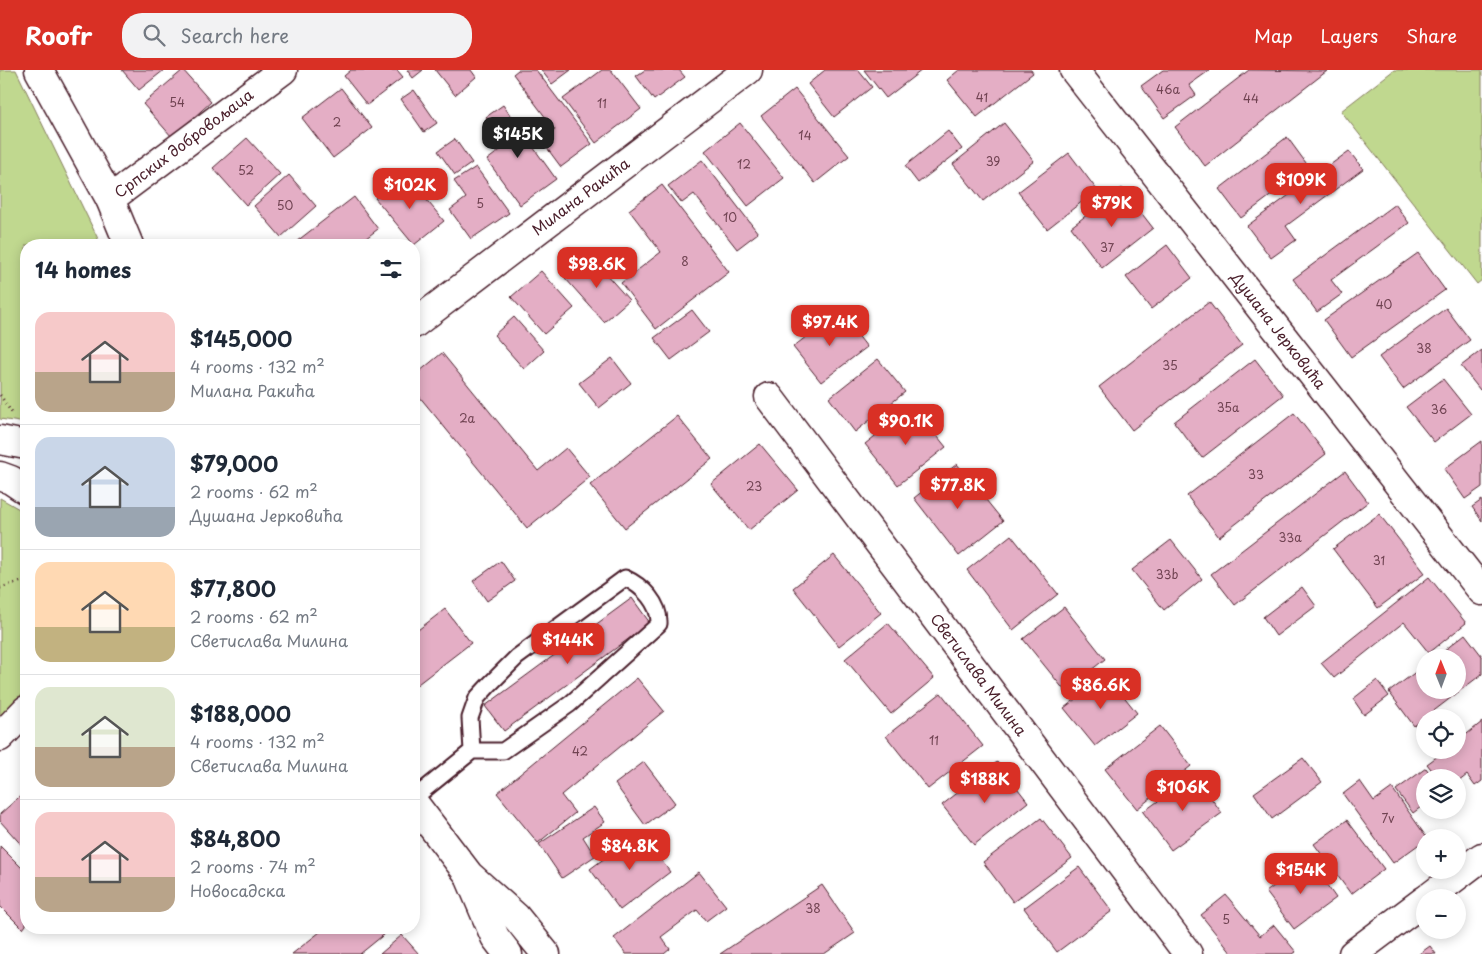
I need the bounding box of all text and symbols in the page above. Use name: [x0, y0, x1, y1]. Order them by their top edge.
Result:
search box: [122, 13, 472, 58]
text: Roofr: [25, 17, 92, 53]
icon: search: [140, 21, 168, 49]
text: Search here: [180, 21, 289, 49]
text: Map: [1254, 22, 1293, 49]
text: Layers: [1321, 22, 1378, 49]
text: Share: [1406, 22, 1457, 49]
house number: 46a: [1156, 80, 1180, 98]
street label: Српских добровољаца: [109, 82, 258, 203]
house number: 41: [976, 88, 988, 106]
house number: 44: [1243, 89, 1259, 107]
house number: 54: [169, 93, 185, 111]
house number: 11: [597, 94, 607, 112]
house number: 2: [333, 113, 341, 131]
pin: $145K: [483, 116, 553, 159]
text: $145K: [493, 121, 543, 145]
house number: 14: [798, 126, 812, 144]
street label: Милана Ракића: [526, 151, 634, 240]
house number: 39: [986, 152, 1000, 170]
house number: 12: [737, 155, 751, 173]
house number: 52: [238, 161, 254, 179]
pin: $109K: [1266, 162, 1336, 205]
text: $109K: [1276, 167, 1326, 191]
pin: $102K: [375, 168, 445, 210]
text: $102K: [384, 172, 436, 196]
pin: $79K: [1082, 186, 1142, 228]
text: $79K: [1092, 190, 1132, 214]
house number: 5: [476, 194, 484, 212]
house number: 50: [277, 196, 293, 214]
house number: 10: [723, 208, 737, 226]
house number: 37: [1100, 238, 1115, 256]
pin: $98.6K: [556, 246, 638, 289]
text: $98.6K: [568, 251, 626, 275]
house number: 8: [681, 252, 689, 270]
text: 14 homes: [35, 253, 131, 285]
icon: filters: [377, 255, 405, 283]
street label: Душана Јерковића: [1225, 266, 1333, 394]
house number: 40: [1376, 295, 1393, 313]
pin: $97.4K: [789, 304, 871, 347]
text: $97.4K: [802, 309, 858, 333]
text: $145,000: [190, 322, 292, 354]
icon: home: [75, 332, 135, 392]
house number: 38: [1416, 339, 1432, 357]
text: 4 rooms · 132 m²: [190, 354, 325, 378]
house number: 35: [1162, 356, 1178, 374]
text: Милана Ракића: [190, 378, 315, 402]
house number: 35a: [1217, 398, 1240, 416]
house number: 36: [1431, 400, 1447, 418]
pin: $90.1K: [865, 404, 947, 446]
text: $90.1K: [879, 408, 933, 432]
house number: 2a: [459, 409, 475, 427]
text: $79,000: [190, 447, 278, 479]
icon: home: [75, 457, 135, 517]
house number: 33: [1248, 465, 1264, 483]
pin: $77.8K: [917, 468, 999, 510]
text: $77.8K: [931, 472, 985, 496]
house number: 23: [746, 477, 762, 495]
text: 2 rooms · 62 m²: [190, 479, 318, 503]
text: Душана Јерковића: [190, 503, 343, 527]
house number: 33a: [1278, 528, 1302, 546]
house number: 31: [1373, 551, 1385, 569]
house number: 33b: [1156, 565, 1178, 583]
text: $77,800: [190, 572, 276, 604]
icon: home: [75, 582, 135, 642]
text: 2 rooms · 62 m²: [190, 604, 318, 628]
street label: Светислава Милина: [925, 608, 1033, 741]
pin: $144K: [533, 622, 603, 665]
text: $144K: [542, 627, 594, 651]
text: Светислава Милина: [190, 628, 348, 652]
north arrow: [1416, 649, 1466, 699]
map controls: [1416, 649, 1466, 939]
pin: $86.6K: [1060, 668, 1142, 710]
text: $86.6K: [1072, 672, 1130, 696]
text: $188,000: [190, 697, 291, 729]
icon: home: [75, 707, 135, 767]
button: locate: [1416, 709, 1466, 759]
text: 4 rooms · 132 m²: [190, 729, 325, 753]
house number: 11: [929, 731, 939, 749]
house number: 42: [572, 742, 588, 760]
text: Светислава Милина: [190, 753, 348, 777]
pin: $188K: [950, 762, 1020, 804]
text: $188K: [960, 766, 1010, 790]
button: layers: [1416, 769, 1466, 819]
pin: $106K: [1148, 770, 1218, 812]
text: $106K: [1156, 774, 1210, 798]
house number: 7v: [1382, 809, 1394, 827]
text: $84,800: [190, 822, 281, 854]
pin: $84.8K: [589, 828, 671, 871]
button: +: [1416, 829, 1466, 879]
icon: home: [75, 832, 135, 892]
text: $84.8K: [601, 833, 659, 857]
pin: $154K: [1266, 852, 1336, 895]
text: 2 rooms · 74 m²: [190, 854, 316, 878]
text: $154K: [1276, 857, 1326, 881]
text: Новосадска: [190, 878, 285, 902]
button: −: [1416, 889, 1466, 939]
house number: 38: [805, 899, 821, 917]
house number: 5: [1222, 910, 1230, 928]

